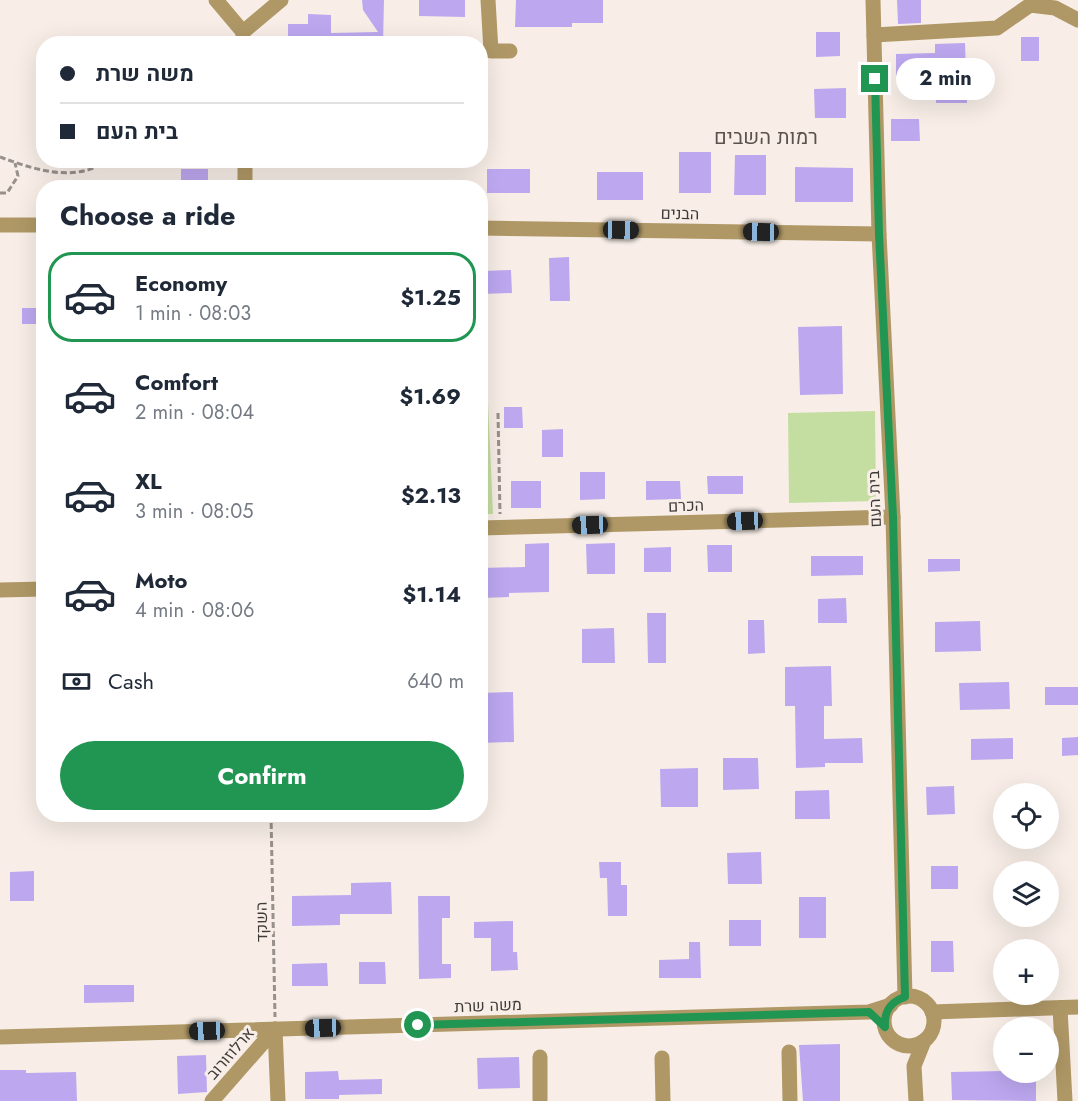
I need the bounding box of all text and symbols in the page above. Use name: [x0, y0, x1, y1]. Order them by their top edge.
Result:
text: משה שרת: [96, 57, 194, 89]
callout: 2 min: [896, 58, 995, 100]
text: 2 min: [919, 64, 972, 93]
route end: [861, 65, 888, 92]
text: בית העם: [96, 115, 178, 147]
district label: רמות השבים: [714, 123, 818, 152]
text: Choose a ride: [60, 196, 235, 235]
street label: הבנים: [660, 202, 700, 225]
car: [603, 221, 639, 239]
car: [743, 223, 779, 241]
text: Economy: [135, 267, 227, 299]
icon: car: [63, 270, 117, 324]
text: $1.25: [400, 281, 461, 313]
text: 1 min · 08:03: [135, 299, 251, 328]
text: Comfort: [135, 366, 218, 398]
icon: car: [63, 369, 117, 423]
text: $1.69: [400, 380, 461, 412]
text: 2 min · 08:04: [135, 398, 254, 427]
text: XL: [135, 465, 162, 497]
icon: car: [63, 468, 117, 522]
street label: בית העם: [862, 470, 887, 528]
text: $2.13: [401, 479, 461, 511]
street label: הכרם: [668, 493, 704, 518]
text: 3 min · 08:05: [135, 497, 253, 526]
car: [727, 511, 763, 531]
car: [572, 515, 608, 535]
text: Moto: [135, 564, 188, 596]
icon: car: [63, 567, 117, 621]
text: $1.14: [402, 578, 461, 610]
text: 4 min · 08:06: [135, 596, 254, 625]
icon: cash: [60, 665, 93, 698]
text: Cash: [108, 665, 154, 697]
text: 640 m: [407, 667, 464, 696]
button: Confirm: [60, 741, 464, 810]
map controls: [993, 783, 1059, 1083]
button: locate: [993, 783, 1059, 849]
button: layers: [993, 861, 1059, 927]
street label: השקד: [250, 902, 273, 942]
button: +: [993, 939, 1059, 1005]
street label: משה שרת: [454, 993, 522, 1018]
route start: [404, 1011, 431, 1038]
button: −: [993, 1017, 1059, 1083]
car: [305, 1018, 341, 1038]
car: [189, 1021, 225, 1041]
street label: ארלוזורוב: [201, 1022, 260, 1084]

